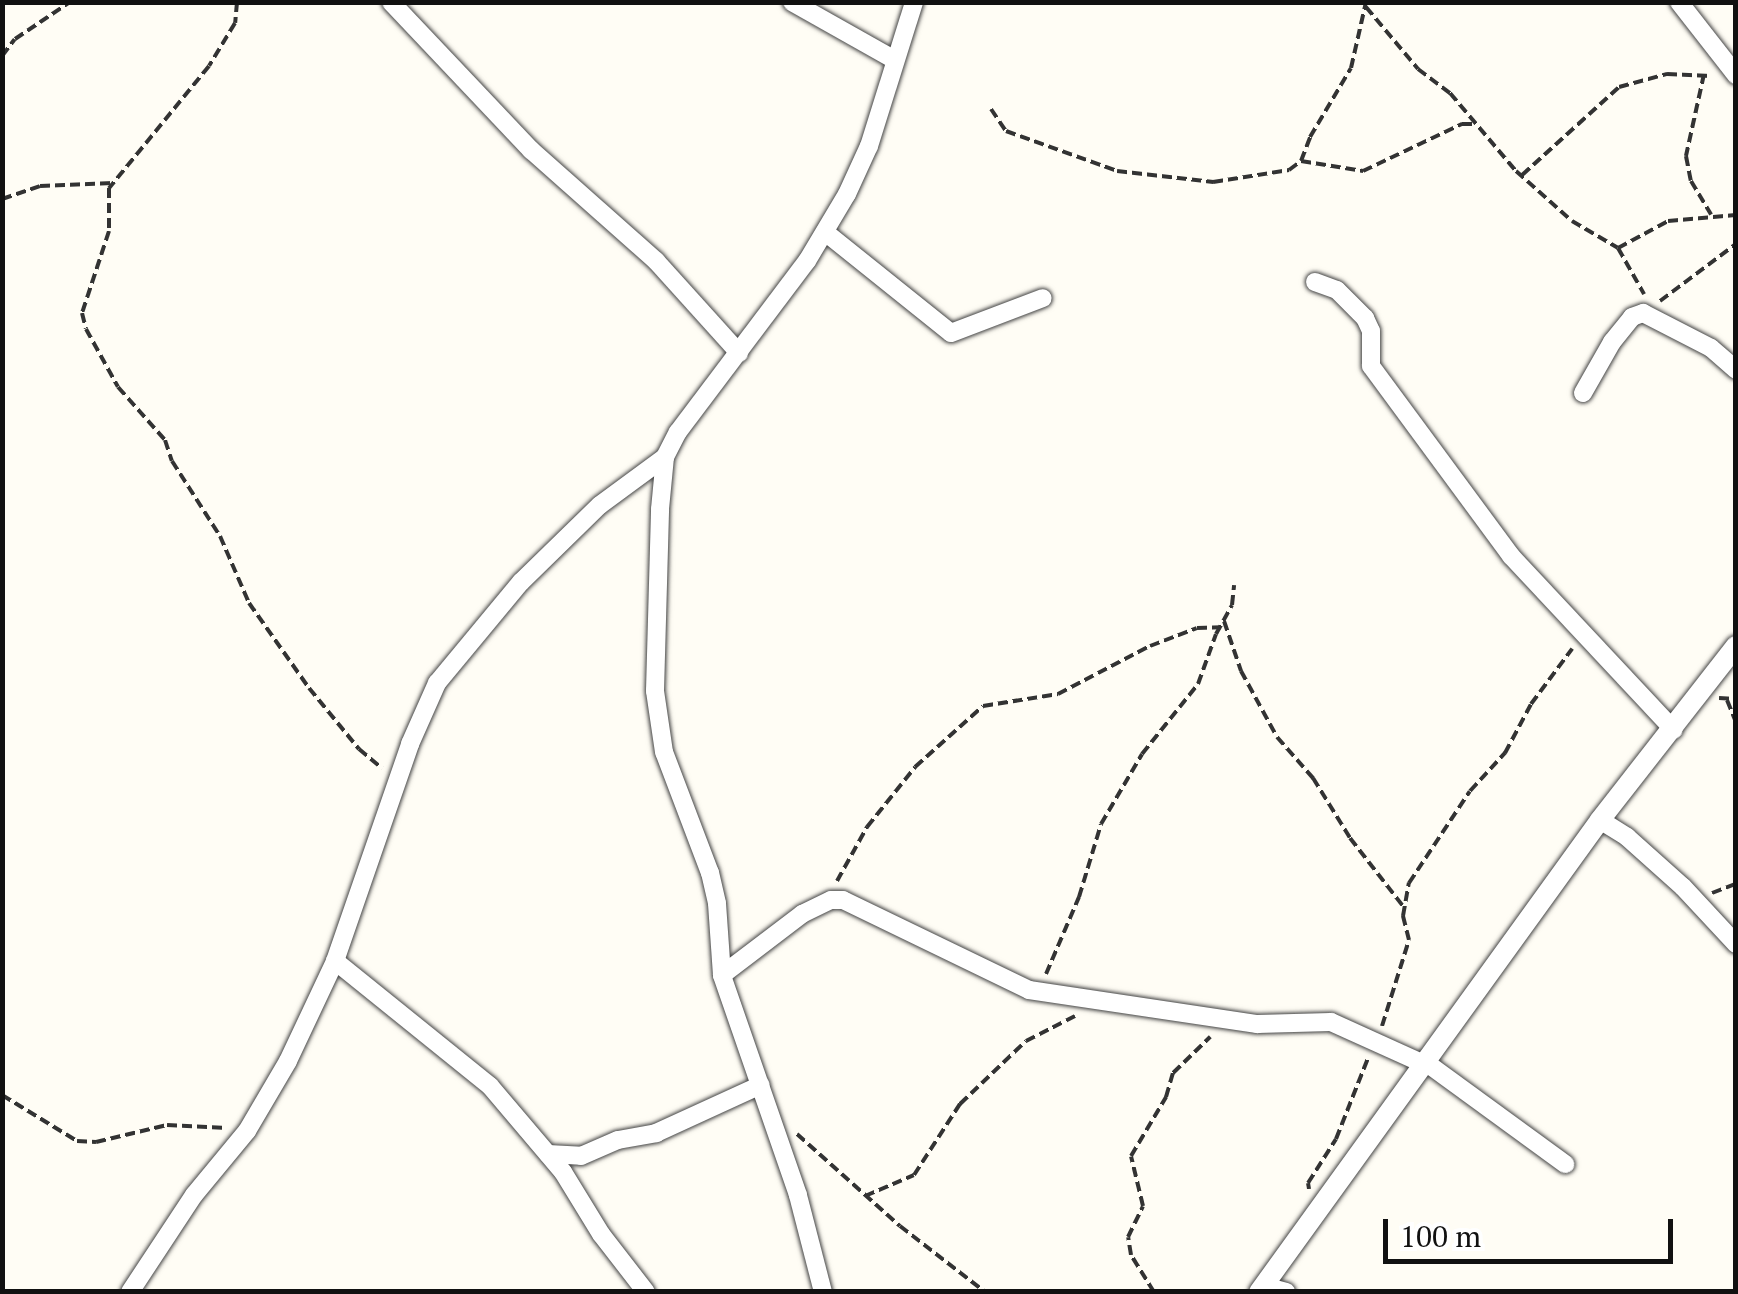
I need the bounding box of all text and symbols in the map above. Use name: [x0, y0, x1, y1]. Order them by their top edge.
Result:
scale bar: [1388, 1199, 1678, 1261]
text: 100 m: [1400, 1216, 1481, 1256]

